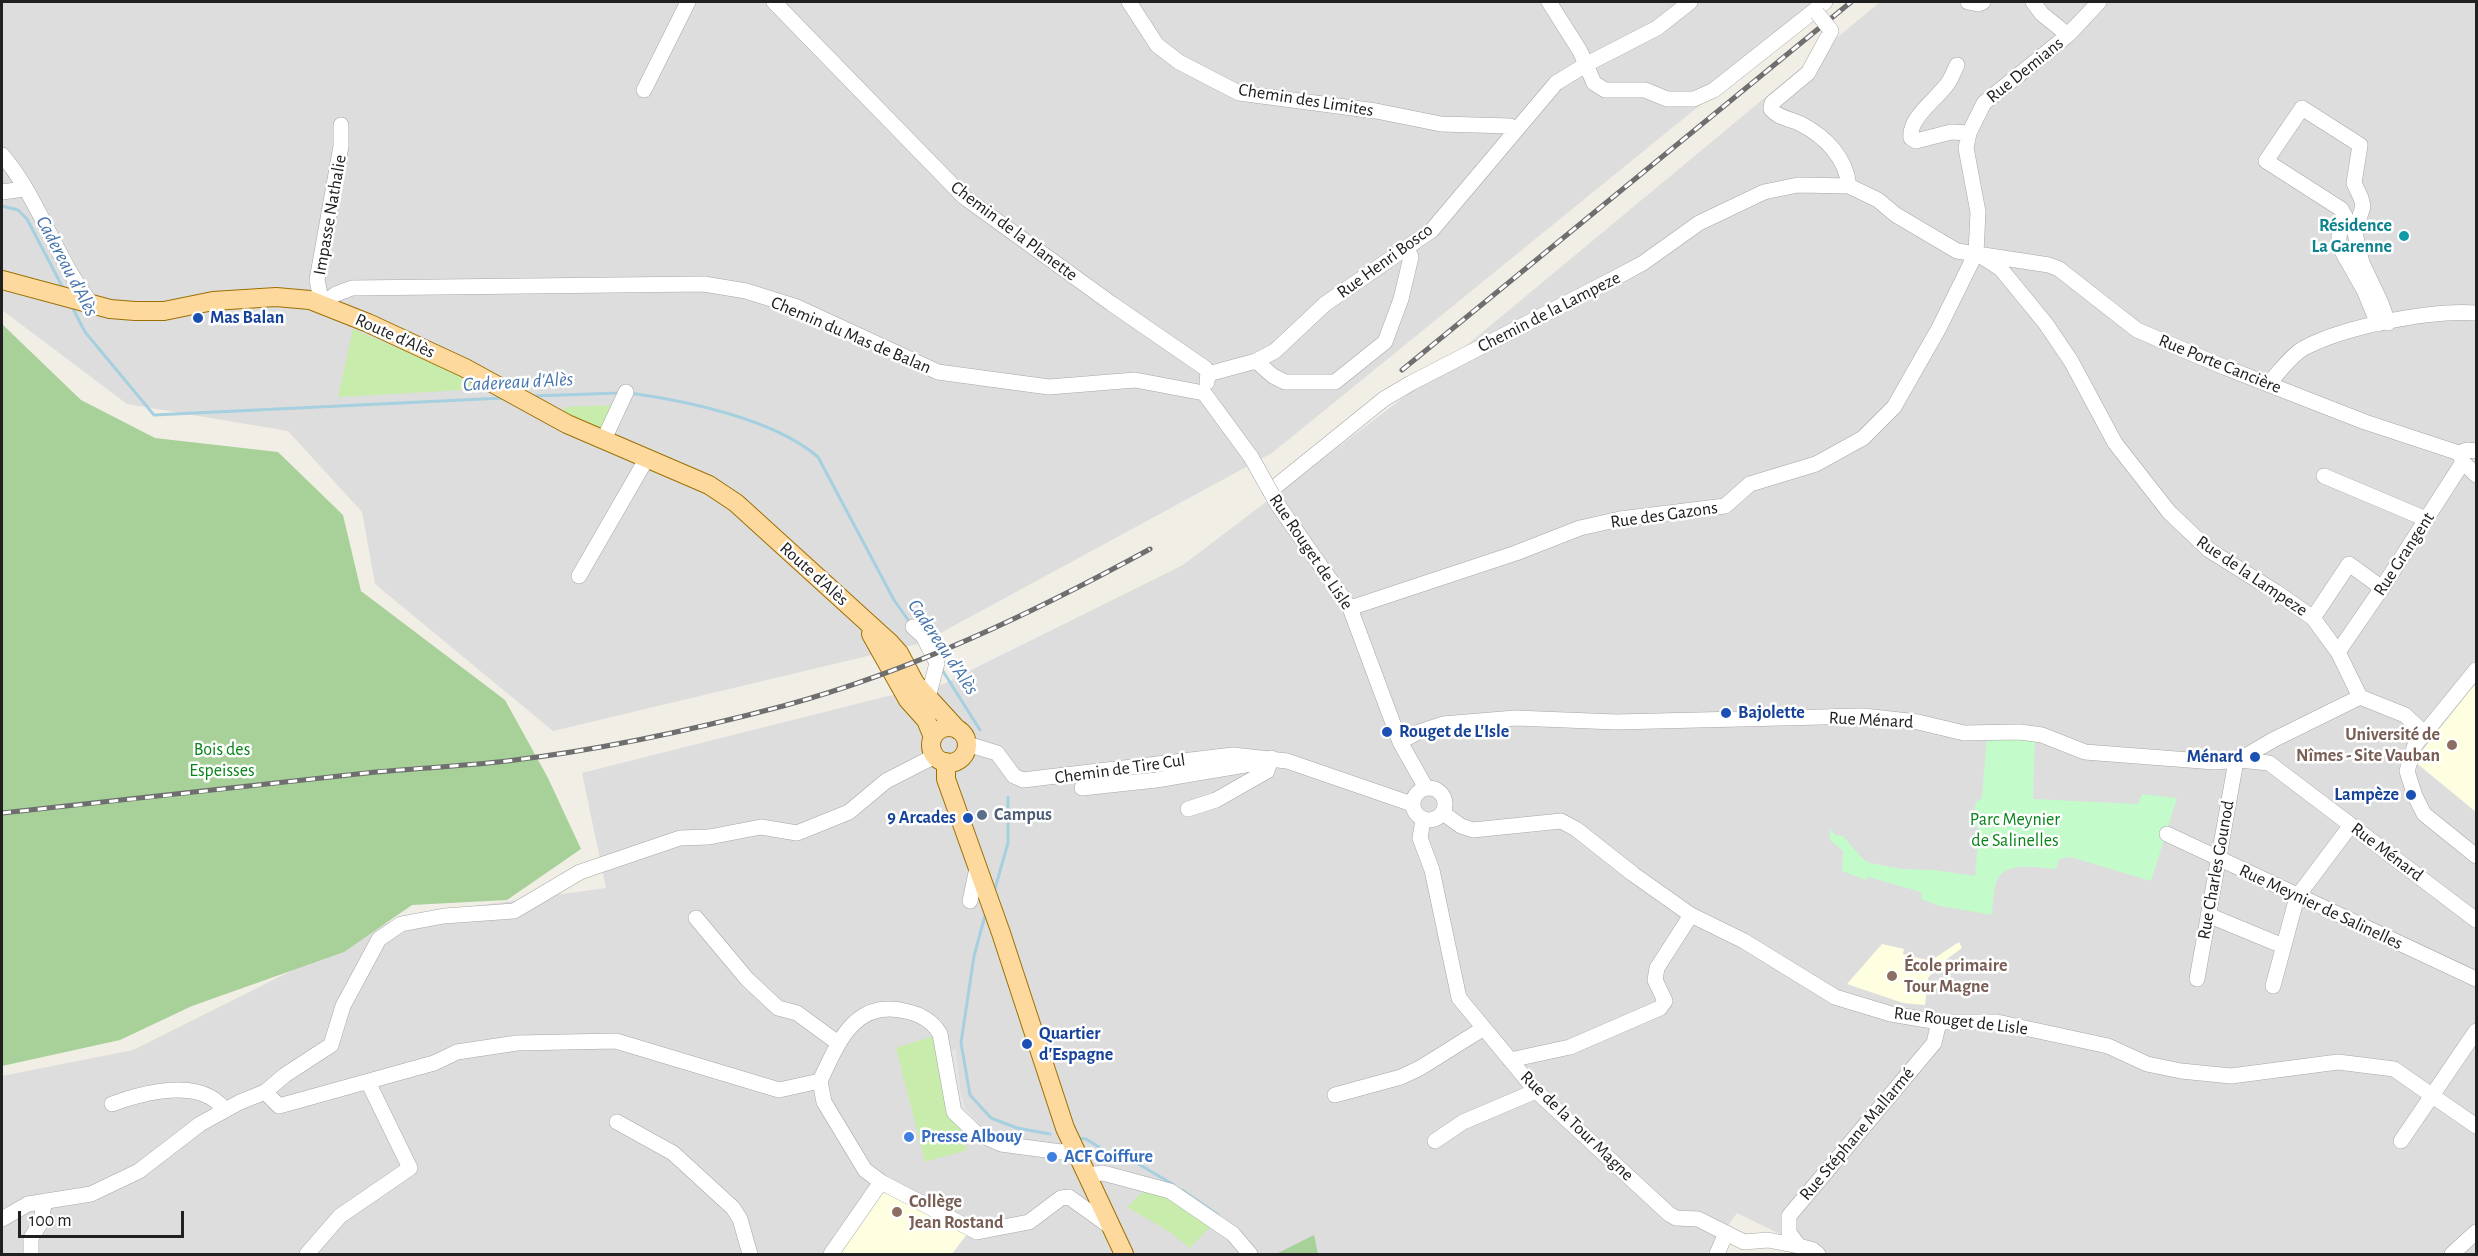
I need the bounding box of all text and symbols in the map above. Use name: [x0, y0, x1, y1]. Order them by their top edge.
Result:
street label: Rue Demians: [1982, 32, 2068, 108]
street label: Chemin des Limites: [1237, 79, 1375, 121]
street label: Impasse Nathalie: [309, 153, 351, 277]
street label: Chemin de la Planette: [946, 176, 1082, 286]
water label: Cadereau d'Alès: [31, 212, 103, 320]
place label: Résidence La Garenne: [2312, 215, 2392, 258]
street label: Rue Henri Bosco: [1333, 219, 1437, 303]
marker: Résidence La Garenne: [2397, 229, 2411, 243]
street label: Chemin de la Lampeze: [1474, 267, 1624, 357]
street label: Chemin du Mas de Balan: [768, 291, 934, 379]
place label: Mas Balan: [210, 307, 284, 329]
street label: Route d'Alès: [352, 309, 438, 363]
marker: Mas Balan: [191, 311, 205, 325]
street label: Rue Porte Cancière: [2156, 330, 2284, 398]
water label: Cadereau d'Alès: [462, 367, 574, 397]
street label: Rue Rouget de Lisle: [1264, 490, 1358, 614]
street label: Rue des Gazons: [1609, 497, 1719, 533]
street label: Rue Grangent: [2369, 508, 2439, 600]
street label: Rue de la Lampeze: [2192, 531, 2312, 621]
street label: Route d'Alès: [775, 537, 853, 611]
water label: Cadereau d'Alès: [902, 595, 984, 699]
place label: Bajolette: [1738, 702, 1805, 724]
marker: Bajolette: [1719, 706, 1733, 720]
street label: Rue Ménard: [1828, 707, 1914, 733]
place label: Rouget de L'Isle: [1399, 721, 1509, 743]
place label: Université de Nîmes - Site Vauban: [2296, 724, 2440, 766]
marker: Rouget de L'Isle: [1380, 725, 1394, 739]
marker: Université de Nîmes - Site Vauban: [2445, 738, 2459, 752]
park label: Bois des Espeisses: [189, 739, 255, 782]
place label: Ménard: [2187, 746, 2243, 768]
street label: Chemin de Tire Cul: [1053, 749, 1187, 789]
marker: Ménard: [2248, 750, 2262, 764]
place label: Lampèze: [2334, 784, 2399, 806]
marker: Lampèze: [2404, 788, 2418, 802]
street label: Rue Charles Gounod: [2193, 799, 2239, 941]
place label: Campus: [994, 804, 1052, 826]
place label: 9 Arcades: [887, 807, 956, 829]
marker: Campus: [975, 808, 989, 822]
park label: Parc Meynier de Salinelles: [1970, 809, 2060, 852]
marker: 9 Arcades: [961, 811, 975, 825]
street label: Rue Ménard: [2347, 818, 2427, 886]
street label: Rue Meynier de Salinelles: [2236, 860, 2406, 954]
place label: École primaire Tour Magne: [1904, 955, 2007, 998]
marker: École primaire Tour Magne: [1885, 969, 1899, 983]
street label: Rue Rouget de Lisle: [1893, 1002, 2029, 1040]
place label: Quartier d'Espagne: [1039, 1023, 1113, 1066]
marker: Quartier d'Espagne: [1020, 1037, 1034, 1051]
street label: Rue Stéphane Mallarmé: [1795, 1063, 1919, 1205]
street label: Rue de la Tour Magne: [1516, 1066, 1638, 1186]
place label: Presse Albouy: [921, 1126, 1022, 1148]
marker: Presse Albouy: [902, 1130, 916, 1144]
place label: ACF Coiffure: [1064, 1146, 1153, 1168]
marker: ACF Coiffure: [1045, 1150, 1059, 1164]
place label: Collège Jean Rostand: [909, 1191, 1003, 1234]
scale bar: [21, 1199, 188, 1237]
marker: Collège Jean Rostand: [890, 1205, 904, 1219]
text: 100 m: [29, 1212, 72, 1230]

